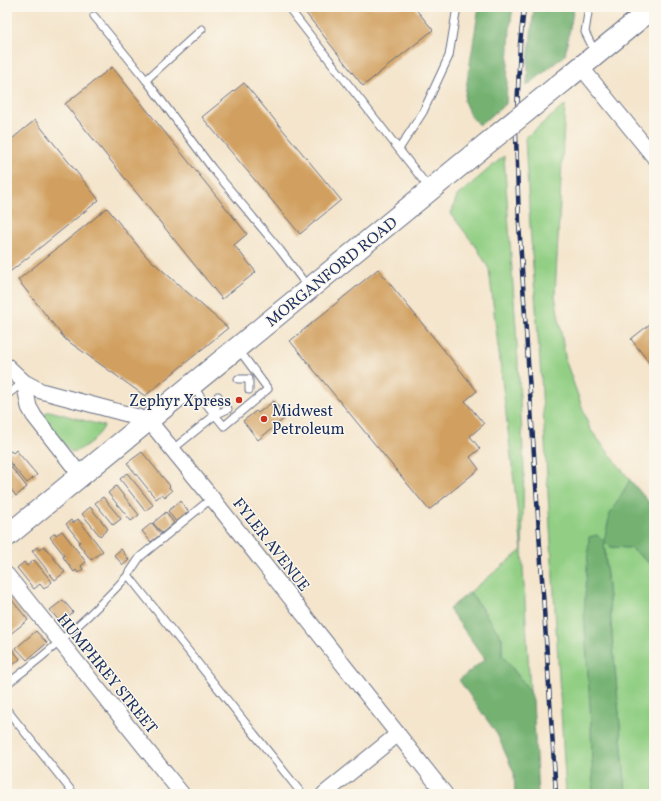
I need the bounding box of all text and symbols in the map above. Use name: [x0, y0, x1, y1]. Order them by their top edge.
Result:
street label: MORGANFORD ROAD: [262, 212, 403, 333]
place label: Zephyr Xpress: [129, 391, 231, 413]
marker: Zephyr Xpress: [234, 395, 244, 405]
place label: Midwest Petroleum: [272, 401, 345, 441]
marker: Midwest Petroleum: [259, 414, 269, 424]
street label: FYLER AVENUE: [227, 494, 314, 597]
street label: HUMPHREY STREET: [51, 610, 162, 739]

